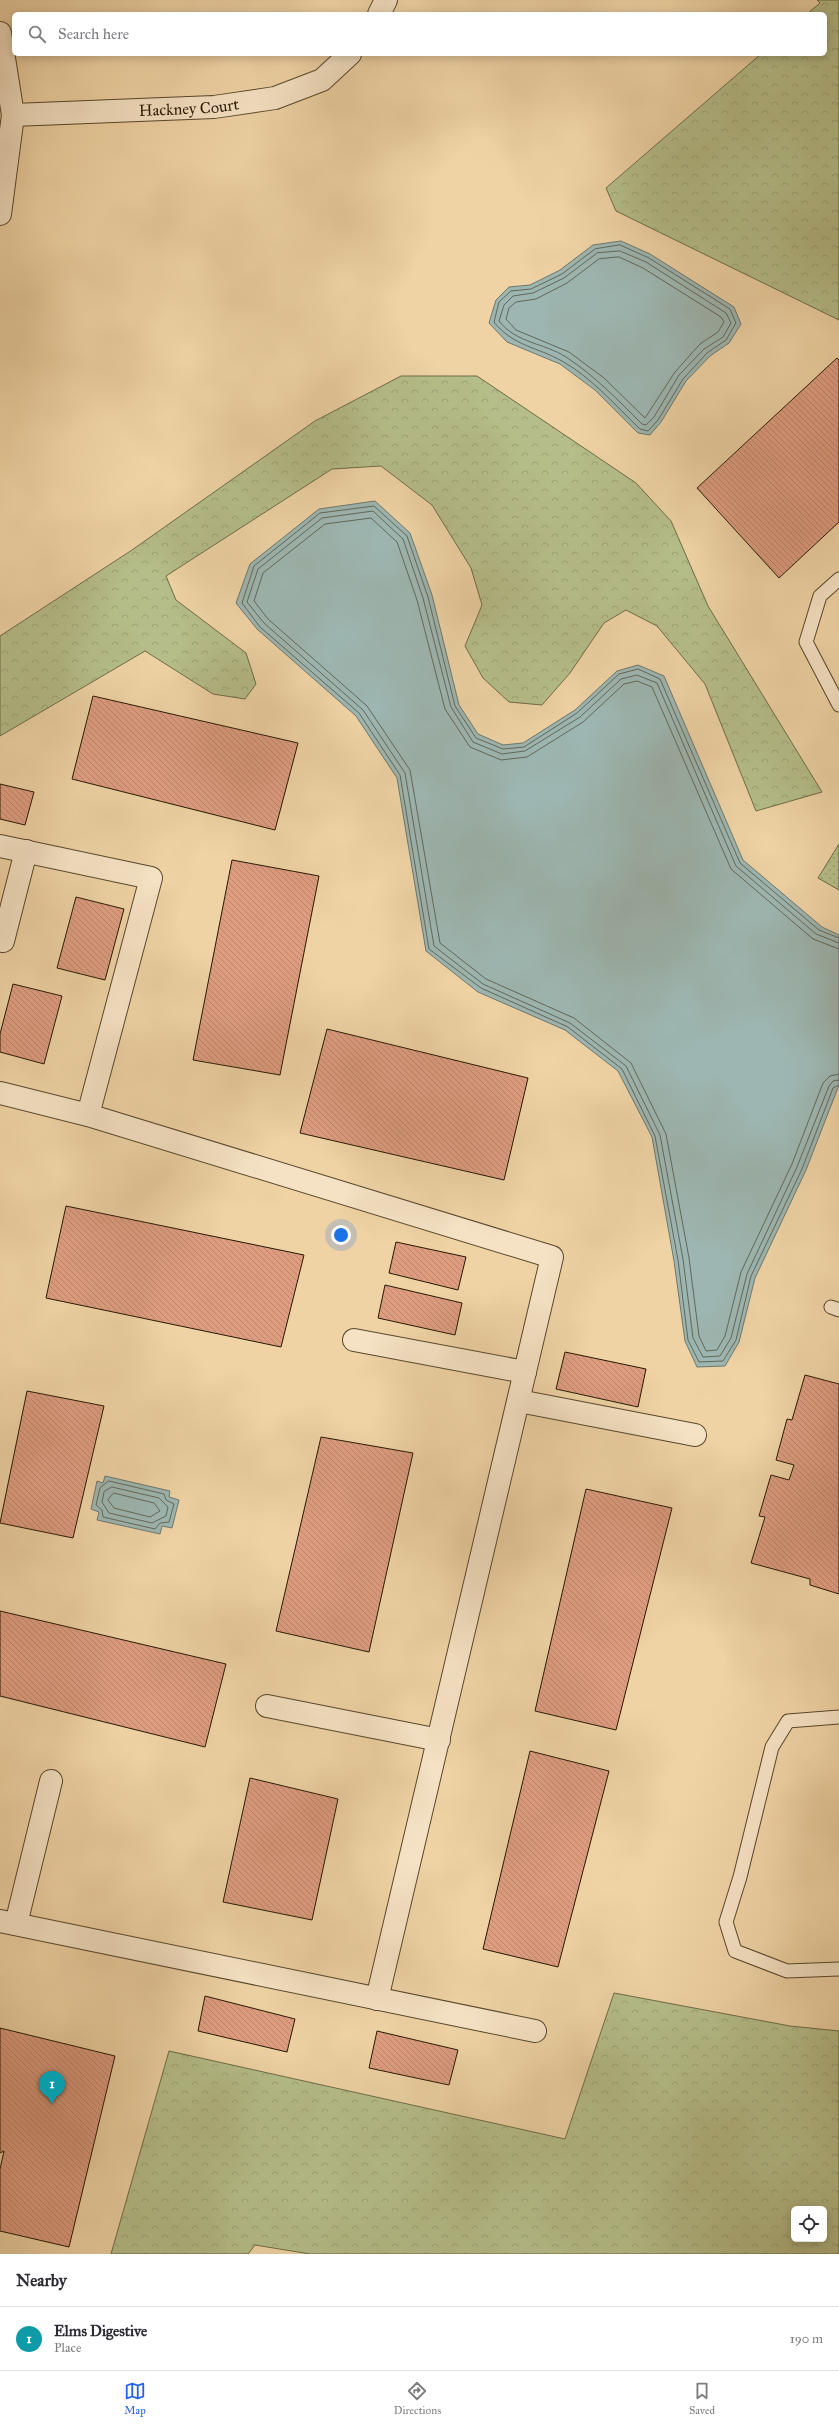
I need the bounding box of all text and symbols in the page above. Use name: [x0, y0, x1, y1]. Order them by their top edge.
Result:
search box: [12, 12, 827, 56]
icon: search: [26, 23, 48, 45]
text: Search here: [58, 25, 129, 43]
street label: Hackney Court: [138, 94, 240, 119]
your location: [331, 1225, 351, 1245]
pin: 1: [39, 2071, 65, 2104]
map controls: [791, 2206, 827, 2242]
button: locate: [791, 2206, 827, 2242]
text: Nearby: [16, 2270, 67, 2291]
text: Elms Digestive: [54, 2322, 147, 2340]
text: 1: [26, 2331, 32, 2347]
text: 190 m: [790, 2331, 823, 2347]
text: Place: [54, 2340, 81, 2356]
tab: Map: [124, 2380, 146, 2417]
tab: Directions: [394, 2380, 441, 2417]
tab: Saved: [689, 2380, 715, 2417]

